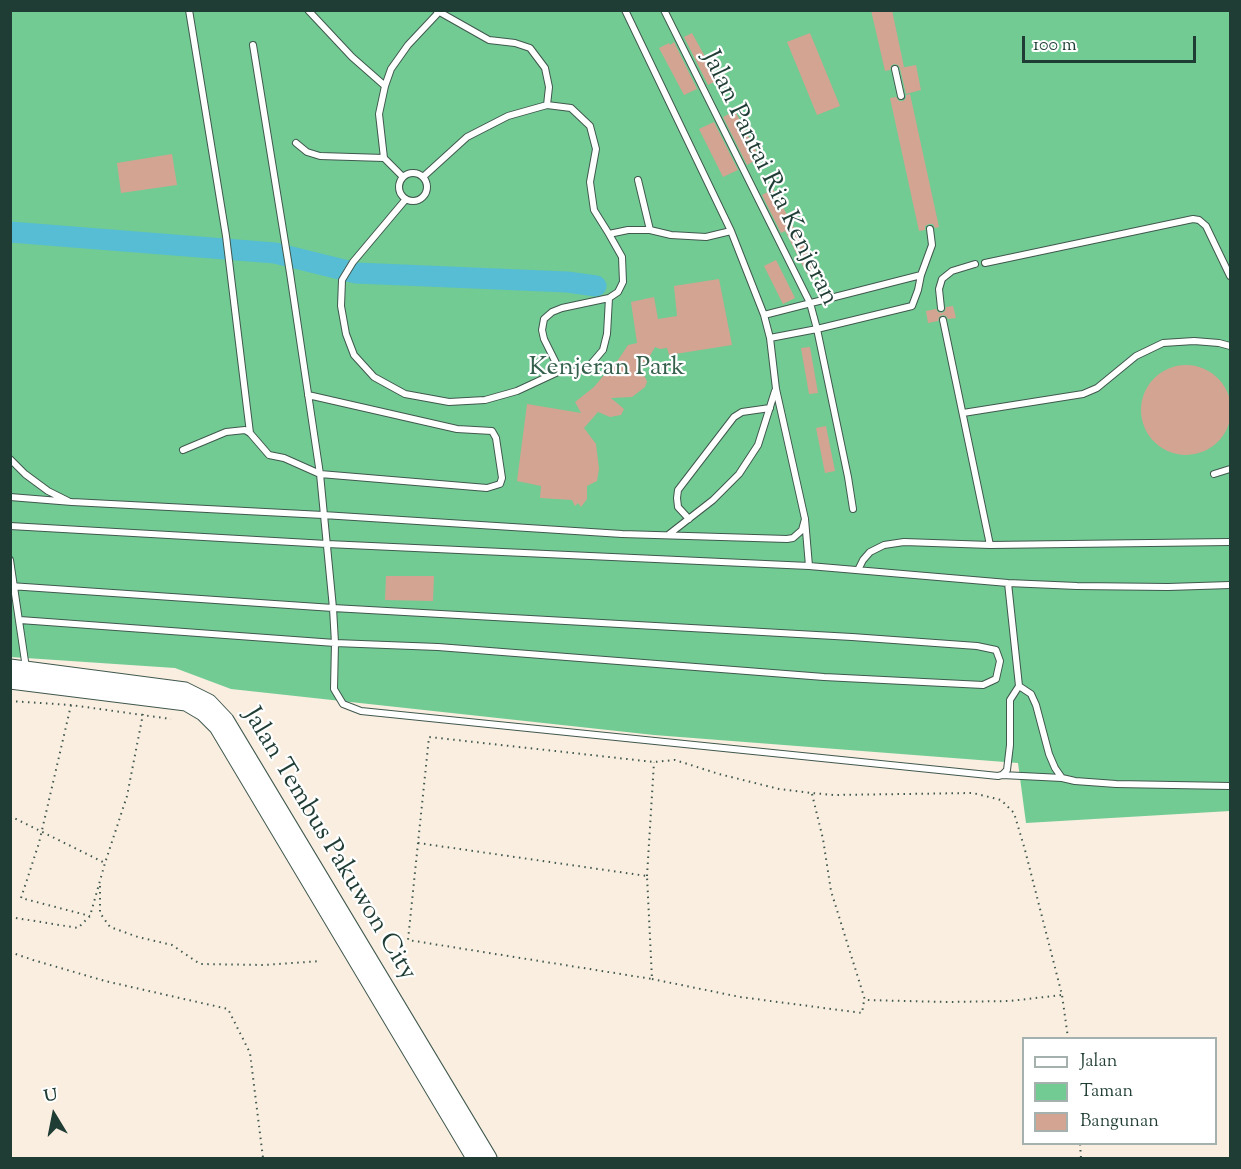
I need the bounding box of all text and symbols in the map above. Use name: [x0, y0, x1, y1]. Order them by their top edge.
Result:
scale bar: [1025, 24, 1199, 62]
text: 100 m: [1033, 33, 1077, 59]
street label: Jalan Pantai Ria Kenjeran: [693, 47, 843, 311]
park label: Kenjeran Park: [529, 354, 685, 386]
street label: Jalan Tembus Pakuwon City: [234, 703, 422, 987]
legend: [1022, 1037, 1217, 1145]
text: Jalan: [1080, 1049, 1117, 1075]
text: Taman: [1080, 1079, 1133, 1105]
text: U: [42, 1084, 59, 1109]
north arrow: [24, 1085, 84, 1145]
text: Bangunan: [1080, 1109, 1159, 1135]

